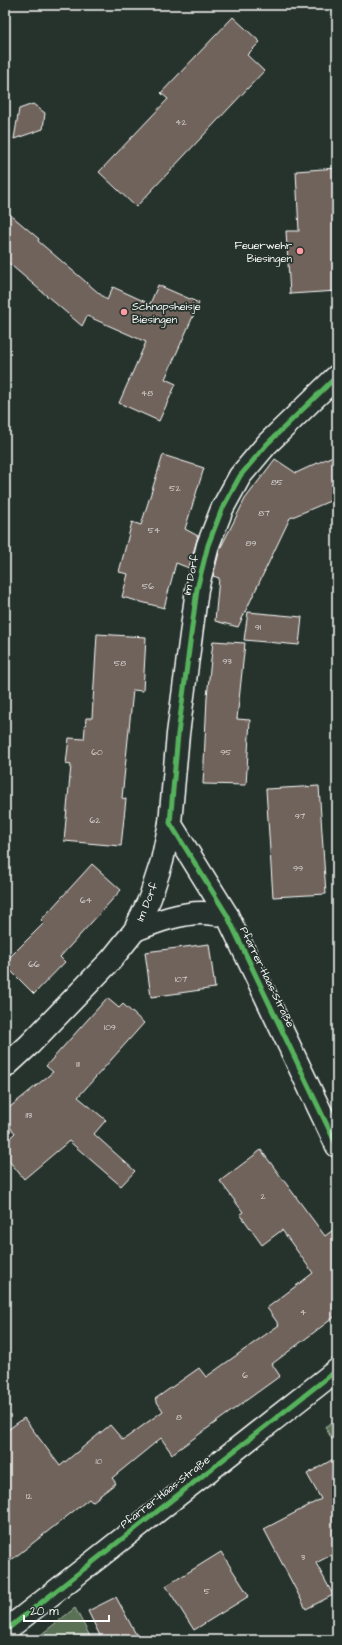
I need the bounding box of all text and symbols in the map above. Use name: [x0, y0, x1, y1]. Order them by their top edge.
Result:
house number: 42: [175, 116, 187, 129]
place label: Feuerwehr Biesingen: [234, 238, 292, 267]
marker: Feuerwehr Biesingen: [295, 246, 305, 256]
place label: Schnapsheisje Biesingen: [132, 299, 201, 328]
marker: Schnapsheisje Biesingen: [119, 307, 129, 317]
house number: 48: [141, 387, 153, 400]
house number: 85: [271, 476, 284, 489]
house number: 52: [169, 482, 182, 495]
house number: 87: [258, 507, 270, 520]
house number: 54: [148, 524, 160, 537]
house number: 89: [246, 537, 256, 550]
street label: Im Dorf: [179, 553, 203, 596]
house number: 56: [142, 580, 154, 593]
house number: 91: [255, 621, 261, 634]
house number: 93: [222, 655, 232, 668]
house number: 58: [114, 657, 126, 670]
house number: 60: [91, 746, 103, 759]
house number: 95: [220, 746, 232, 759]
house number: 97: [295, 810, 306, 823]
house number: 62: [90, 814, 101, 827]
house number: 99: [293, 862, 303, 875]
street label: Im Dorf: [132, 880, 162, 924]
house number: 64: [80, 894, 92, 907]
street label: Pfarrer-Haas-Straße: [236, 924, 298, 1030]
house number: 66: [28, 958, 40, 971]
house number: 107: [175, 973, 188, 986]
house number: 109: [104, 1021, 116, 1034]
house number: 111: [76, 1058, 80, 1071]
house number: 113: [26, 1109, 33, 1122]
house number: 2: [260, 1190, 266, 1203]
house number: 4: [300, 1306, 306, 1319]
house number: 6: [242, 1369, 248, 1382]
house number: 8: [176, 1411, 182, 1424]
street label: Pfarrer-Haas-Straße: [117, 1452, 213, 1532]
house number: 10: [96, 1455, 103, 1468]
house number: 12: [26, 1490, 33, 1503]
house number: 3: [301, 1551, 306, 1564]
house number: 5: [204, 1585, 211, 1598]
scale bar: [24, 1597, 109, 1623]
text: 20 m: [30, 1603, 59, 1620]

